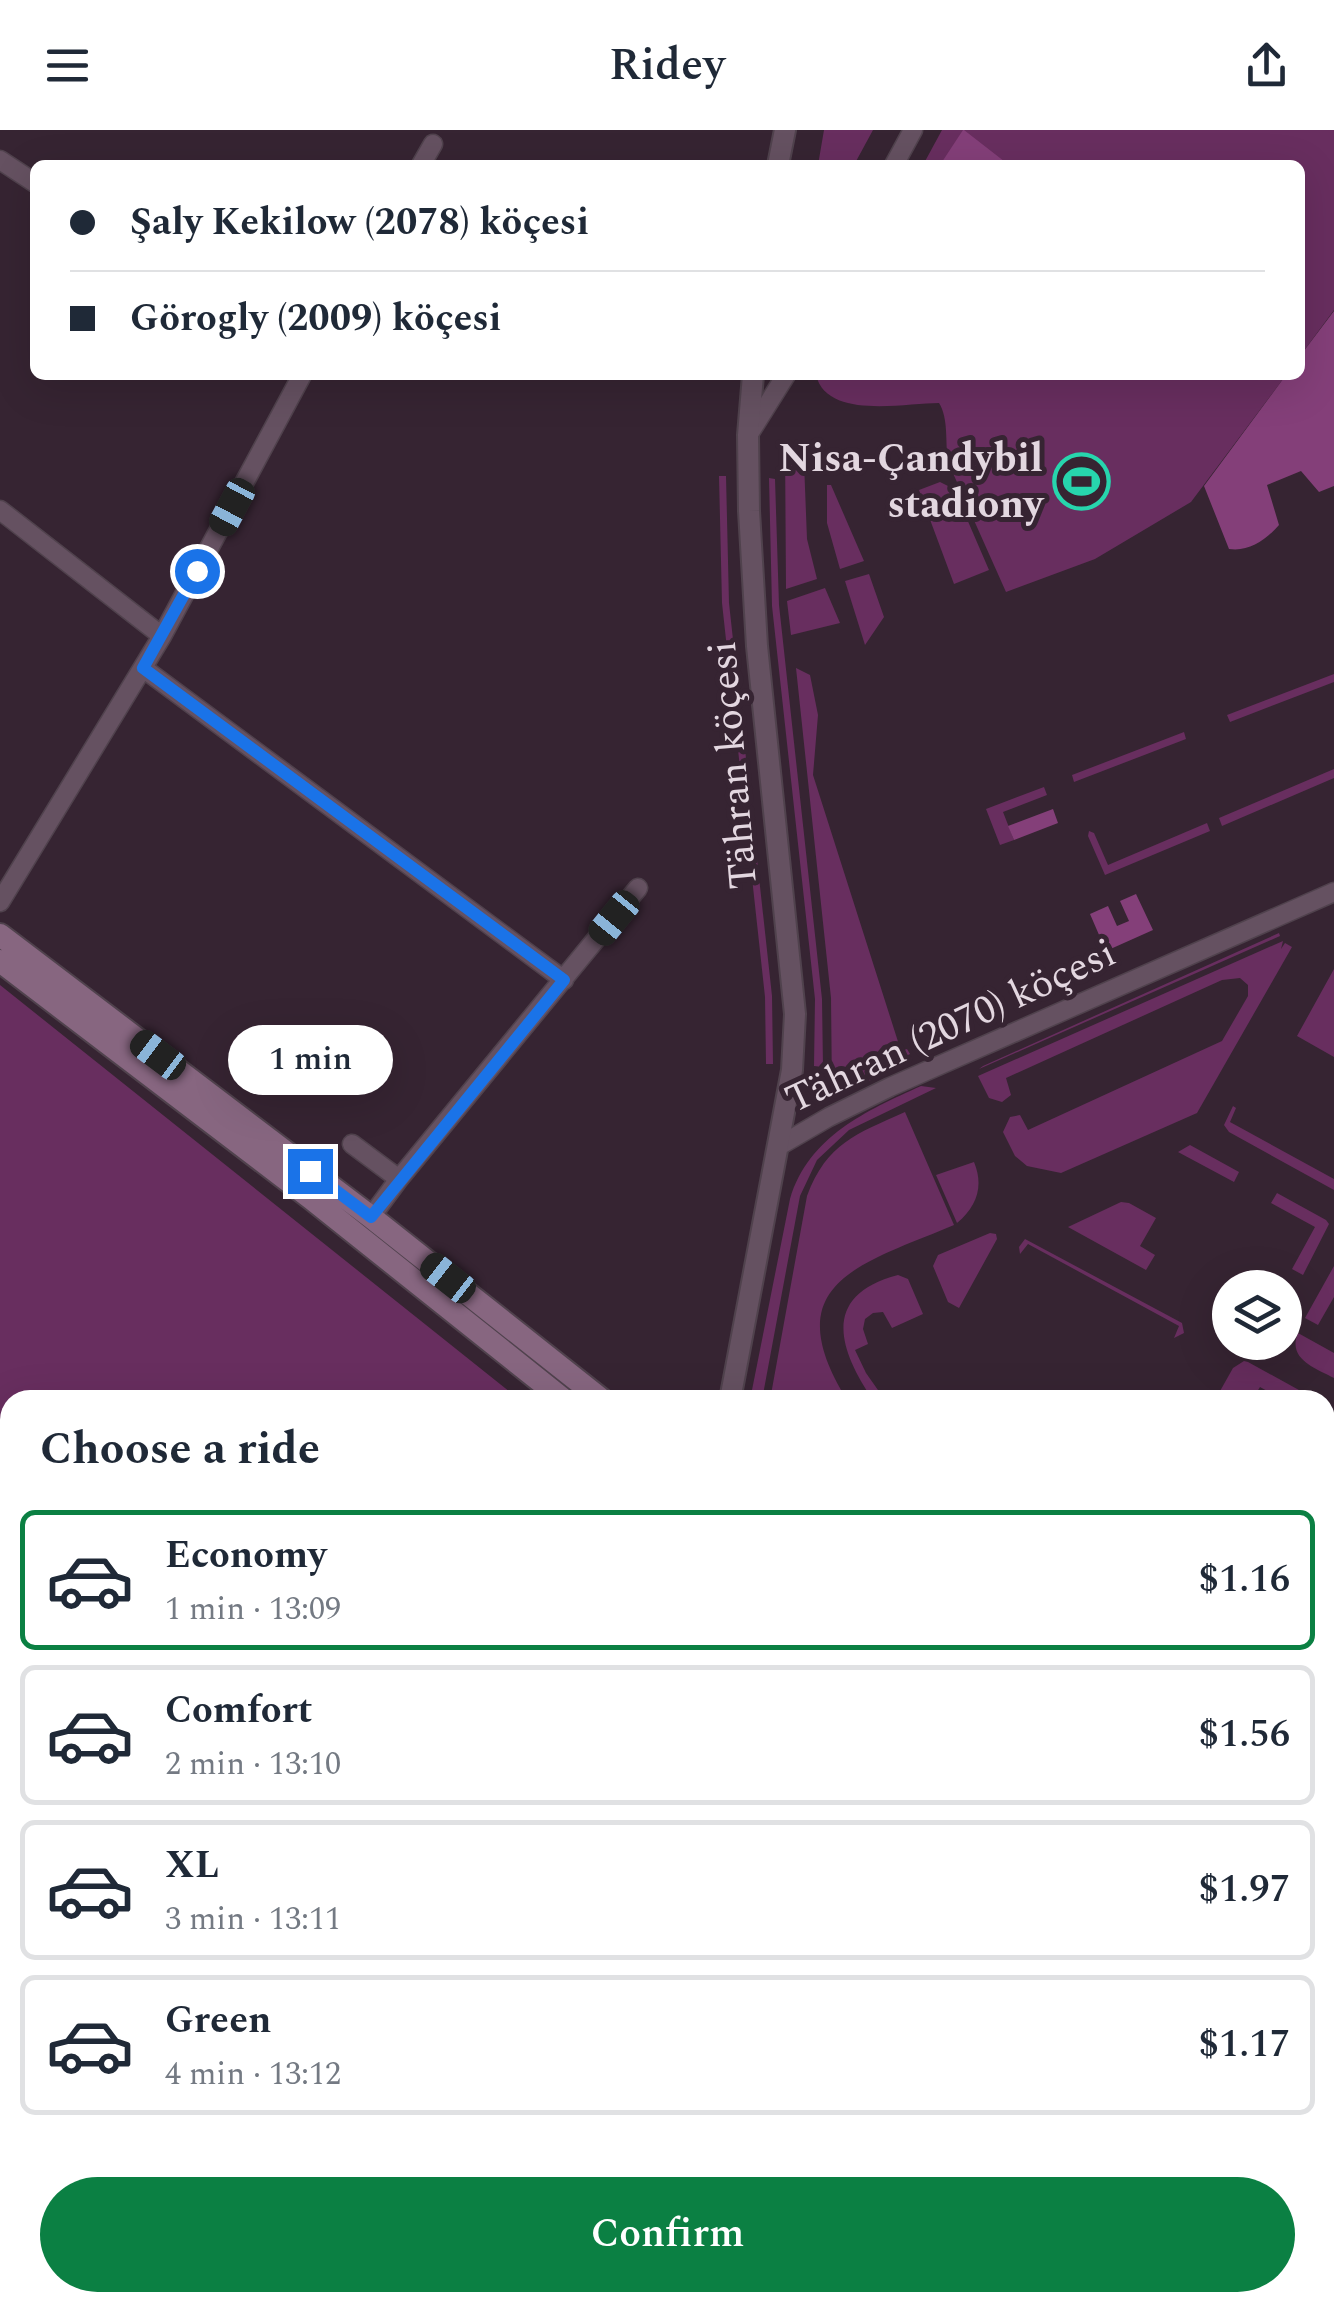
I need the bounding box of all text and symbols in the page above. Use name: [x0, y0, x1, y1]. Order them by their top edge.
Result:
text: Ridey: [609, 31, 725, 100]
icon: menu: [40, 38, 95, 93]
icon: share: [1239, 38, 1294, 93]
text: Şaly Kekilow (2078) köçesi: [130, 194, 589, 252]
text: Görogly (2009) köçesi: [130, 290, 502, 348]
place label: Nisa-Çandybil stadiony: [778, 429, 1045, 536]
sports icon: Nisa-Çandybil stadiony: [1052, 452, 1112, 512]
car: [205, 473, 259, 541]
route start: [175, 549, 220, 594]
street label: Tähran köçesi: [693, 638, 775, 892]
car: [583, 885, 645, 951]
street label: Tähran (2070) köçesi: [776, 924, 1126, 1130]
car: [125, 1025, 191, 1085]
callout: 1 min: [228, 1026, 392, 1096]
text: 1 min: [269, 1035, 352, 1084]
route end: [288, 1149, 333, 1194]
car: [415, 1248, 481, 1308]
map controls: [1212, 1270, 1302, 1360]
button: layers: [1212, 1270, 1302, 1360]
text: Choose a ride: [40, 1415, 320, 1484]
text: Economy: [165, 1527, 326, 1585]
icon: car: [45, 1535, 135, 1625]
text: $1.16: [1199, 1551, 1290, 1609]
text: 1 min · 13:09: [165, 1585, 341, 1634]
text: Comfort: [165, 1682, 312, 1740]
icon: car: [45, 1690, 135, 1780]
text: $1.56: [1199, 1706, 1290, 1764]
text: 2 min · 13:10: [165, 1740, 341, 1789]
text: XL: [165, 1837, 219, 1895]
icon: car: [45, 1845, 135, 1935]
text: $1.97: [1199, 1861, 1290, 1919]
text: 3 min · 13:11: [165, 1895, 341, 1944]
text: Green: [165, 1992, 272, 2050]
icon: car: [45, 2000, 135, 2090]
text: $1.17: [1199, 2016, 1290, 2074]
text: 4 min · 13:12: [165, 2050, 341, 2099]
button: Confirm: [40, 2177, 1295, 2292]

